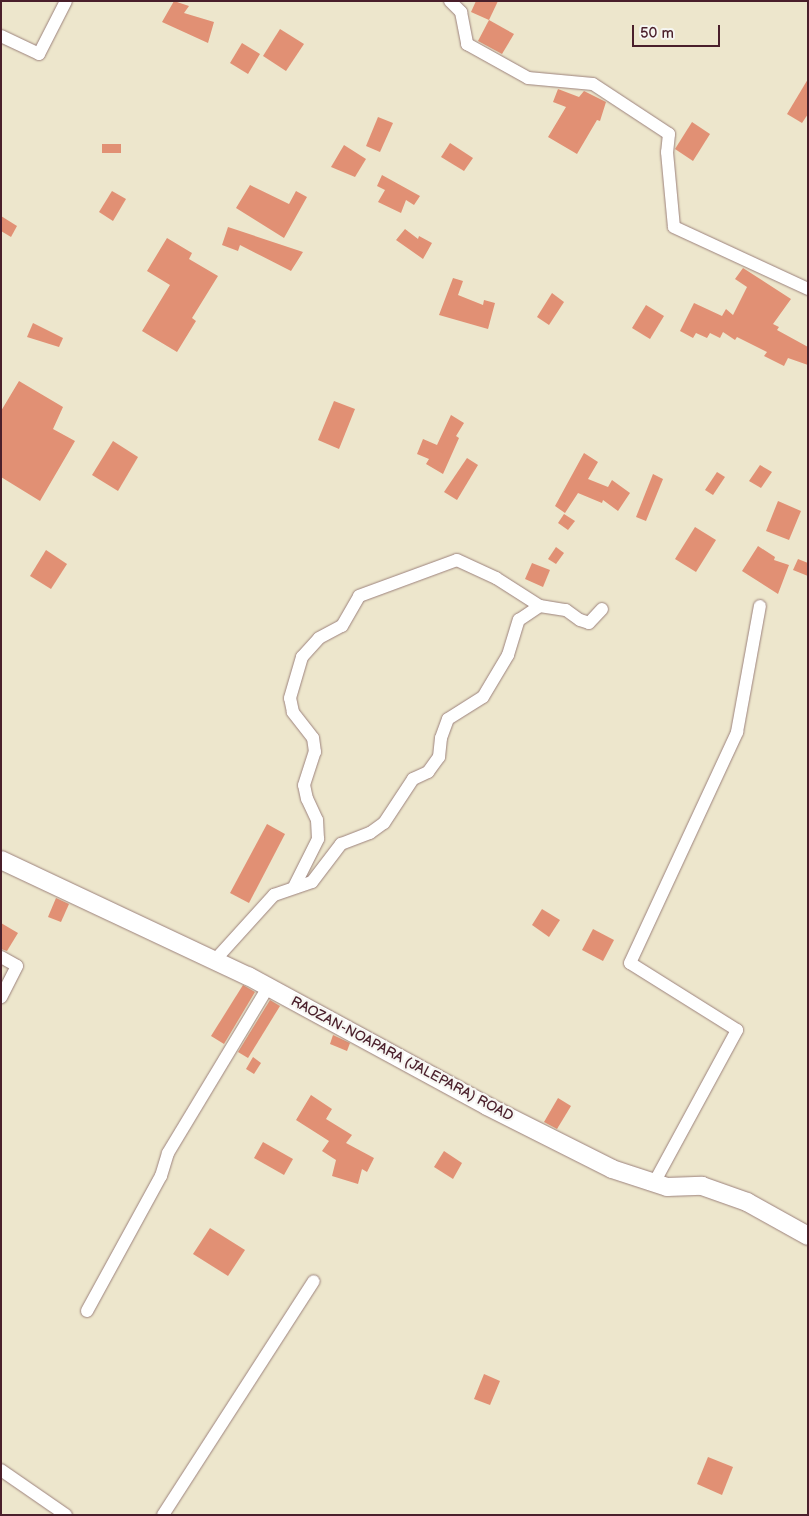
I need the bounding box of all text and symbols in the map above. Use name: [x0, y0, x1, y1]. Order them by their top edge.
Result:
scale bar: [634, 15, 722, 47]
text: 50 m: [640, 24, 674, 43]
street label: RAOZAN-NOAPARA (JALEPARA) ROAD: [288, 993, 516, 1125]

